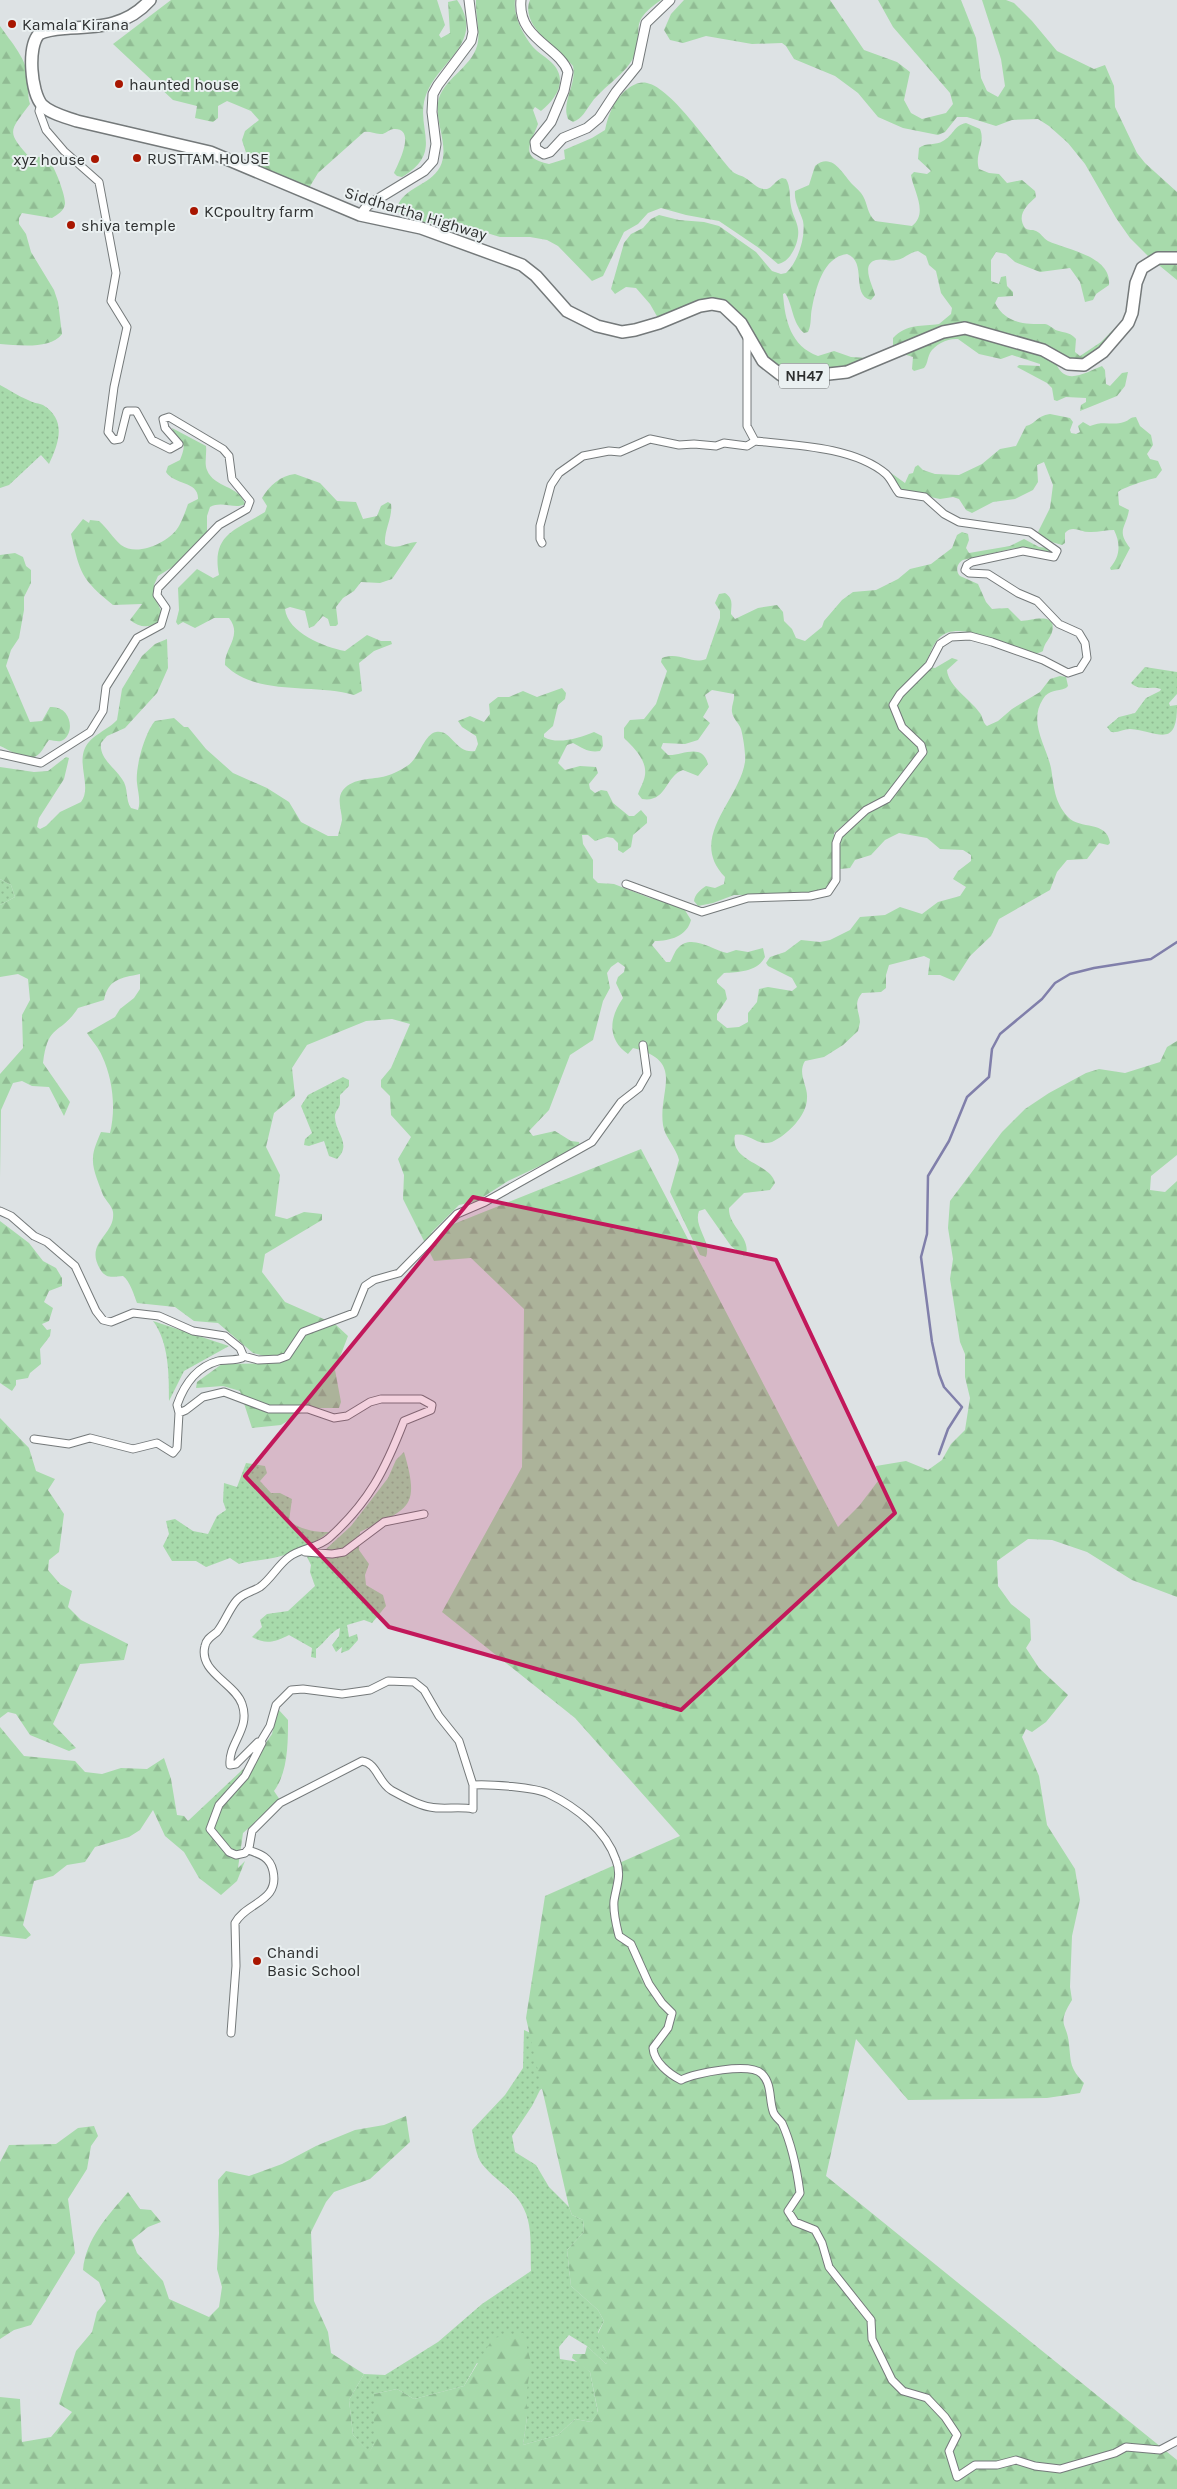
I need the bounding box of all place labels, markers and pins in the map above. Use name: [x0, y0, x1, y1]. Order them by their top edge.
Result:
place label: Kamala Kirana: [22, 15, 129, 34]
marker: Kamala Kirana: [6, 18, 18, 30]
place label: haunted house: [129, 75, 239, 94]
marker: haunted house: [113, 78, 125, 90]
place label: RUSTTAM HOUSE: [147, 149, 269, 168]
place label: xyz house: [13, 150, 85, 169]
marker: RUSTTAM HOUSE: [131, 152, 143, 164]
marker: xyz house: [89, 153, 101, 165]
place label: KCpoultry farm: [204, 202, 314, 221]
marker: KCpoultry farm: [188, 205, 200, 217]
place label: shiva temple: [81, 216, 176, 235]
marker: shiva temple: [65, 219, 77, 231]
place label: Chandi Basic School: [267, 1943, 361, 1980]
marker: Chandi Basic School: [251, 1955, 263, 1967]

